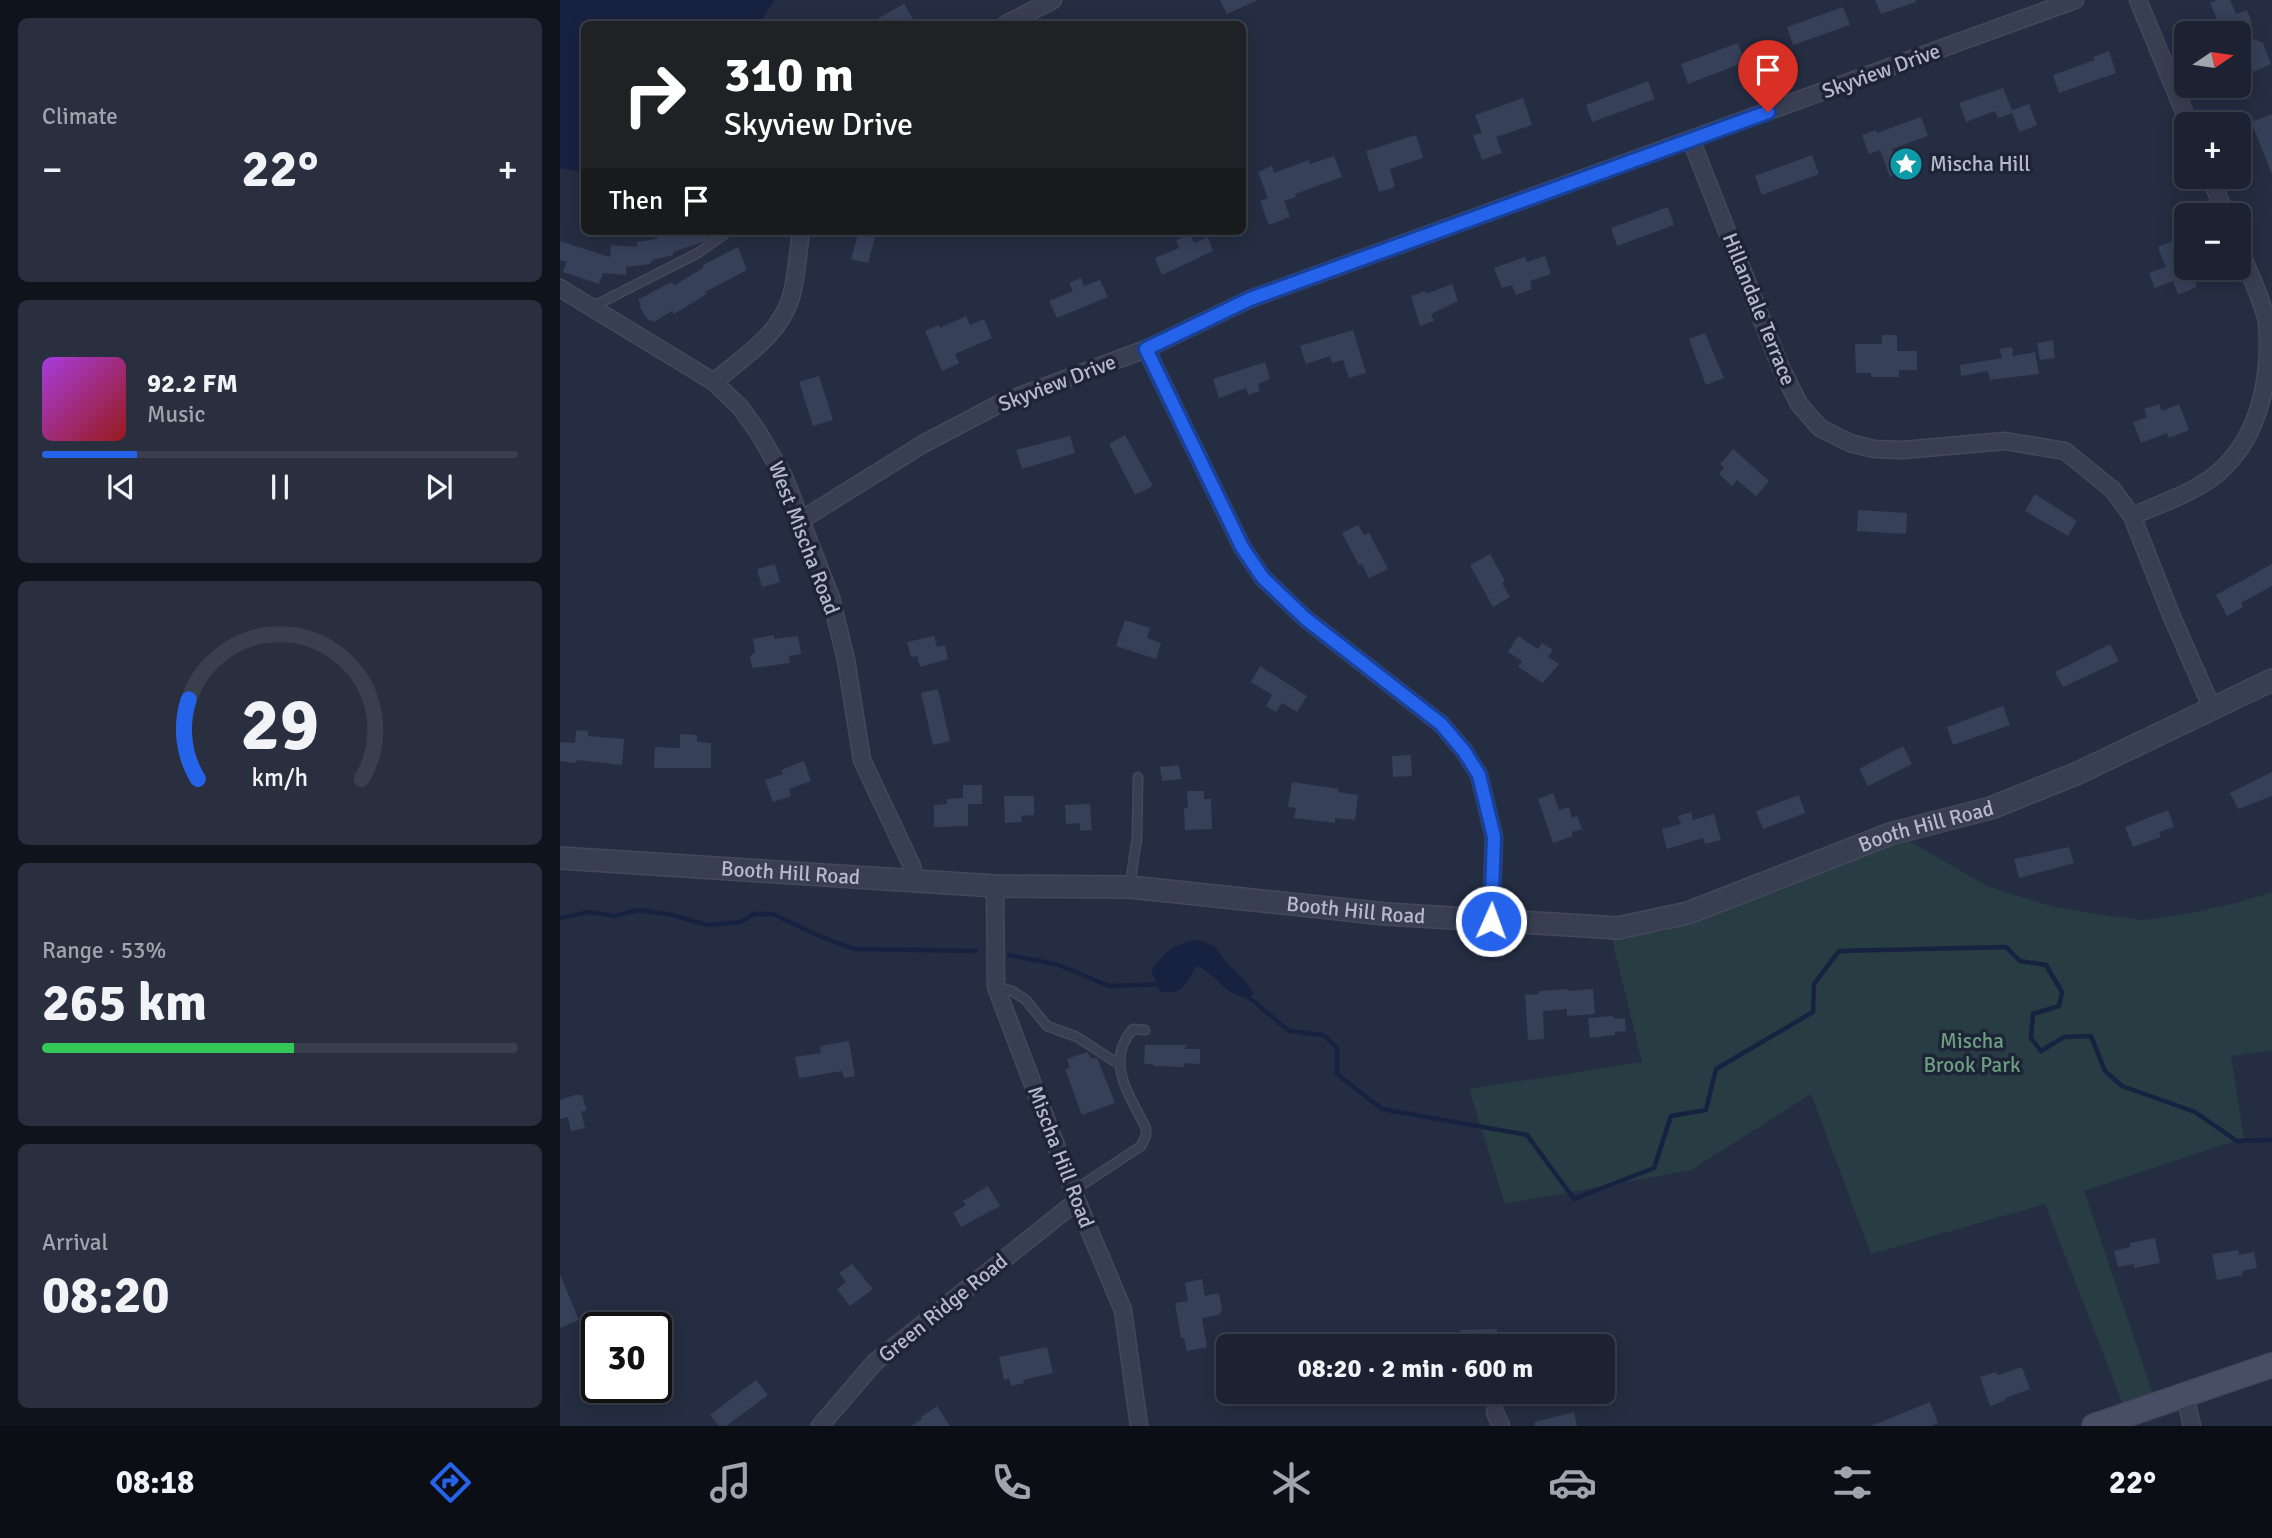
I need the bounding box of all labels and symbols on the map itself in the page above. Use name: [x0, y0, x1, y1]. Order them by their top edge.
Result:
north arrow: [2174, 21, 2250, 98]
street label: Skyview Drive: [1818, 38, 1944, 104]
pin: [1738, 40, 1798, 112]
place icon: Mischa Hill: [1887, 145, 1925, 183]
place label: Mischa Hill: [1930, 151, 2030, 177]
street label: Hillandale Terrace: [1717, 229, 1801, 389]
street label: Skyview Drive: [994, 349, 1120, 417]
street label: West Mischa Road: [763, 458, 845, 618]
street label: Booth Hill Road: [1855, 795, 1996, 858]
street label: Booth Hill Road: [720, 855, 861, 890]
position arrow: [1454, 884, 1528, 958]
street label: Booth Hill Road: [1285, 891, 1426, 929]
park label: Mischa Brook Park: [1923, 1028, 2021, 1078]
street label: Mischa Hill Road: [1022, 1082, 1100, 1232]
street label: Green Ridge Road: [873, 1248, 1013, 1368]
speed limit sign: 30: [581, 1312, 672, 1403]

